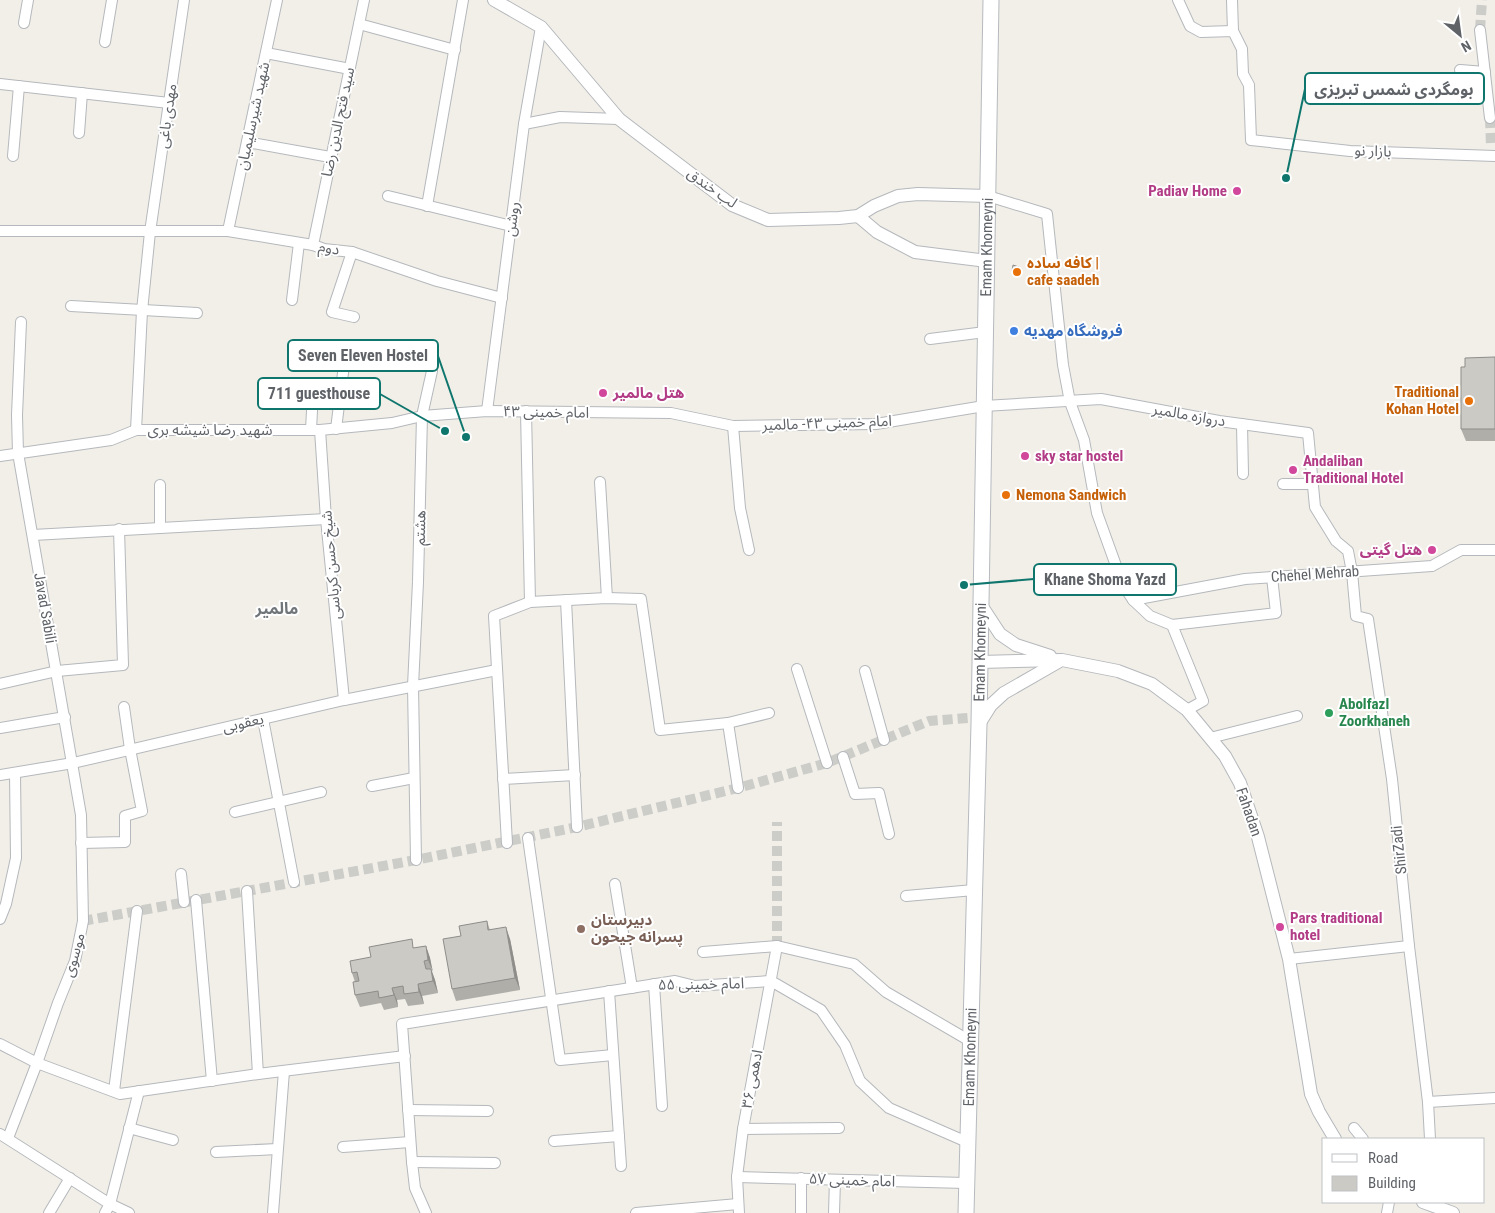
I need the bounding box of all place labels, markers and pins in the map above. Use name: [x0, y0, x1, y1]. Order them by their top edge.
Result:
callout: بومگردی شمس تبریزی: [1305, 73, 1484, 104]
place label: Padiav Home: [1148, 182, 1227, 200]
marker: Padiav Home: [1231, 185, 1243, 197]
place label: کافه ساده | cafe saadeh: [1027, 254, 1099, 289]
marker: کافه ساده | cafe saadeh: [1011, 266, 1023, 278]
place label: فروشگاه مهدیه: [1024, 322, 1123, 340]
marker: فروشگاه مهدیه: [1008, 325, 1020, 337]
callout: Seven Eleven Hostel: [288, 340, 438, 371]
callout: 711 guesthouse: [258, 378, 380, 409]
place label: Traditional Kohan Hotel: [1386, 383, 1459, 418]
place label: هتل مالمير: [612, 384, 685, 402]
marker: هتل مالمير: [597, 387, 609, 399]
marker: Traditional Kohan Hotel: [1463, 395, 1475, 407]
place label: sky star hostel: [1035, 447, 1123, 465]
marker: sky star hostel: [1019, 450, 1031, 462]
place label: Andaliban Traditional Hotel: [1303, 452, 1403, 487]
marker: Andaliban Traditional Hotel: [1287, 464, 1299, 476]
place label: Nemona Sandwich: [1016, 486, 1126, 504]
marker: Nemona Sandwich: [1000, 489, 1012, 501]
place label: هتل گیتی: [1360, 541, 1422, 559]
marker: هتل گیتی: [1426, 544, 1438, 556]
callout: Khane Shoma Yazd: [1034, 564, 1176, 595]
place label: Abolfazl Zoorkhaneh: [1339, 695, 1410, 730]
marker: Abolfazl Zoorkhaneh: [1323, 707, 1335, 719]
place label: Pars traditional hotel: [1290, 909, 1382, 944]
place label: دبیرستان پسرانه جیحون: [591, 911, 683, 947]
marker: Pars traditional hotel: [1274, 921, 1286, 933]
marker: دبیرستان پسرانه جیحون: [575, 923, 587, 935]

